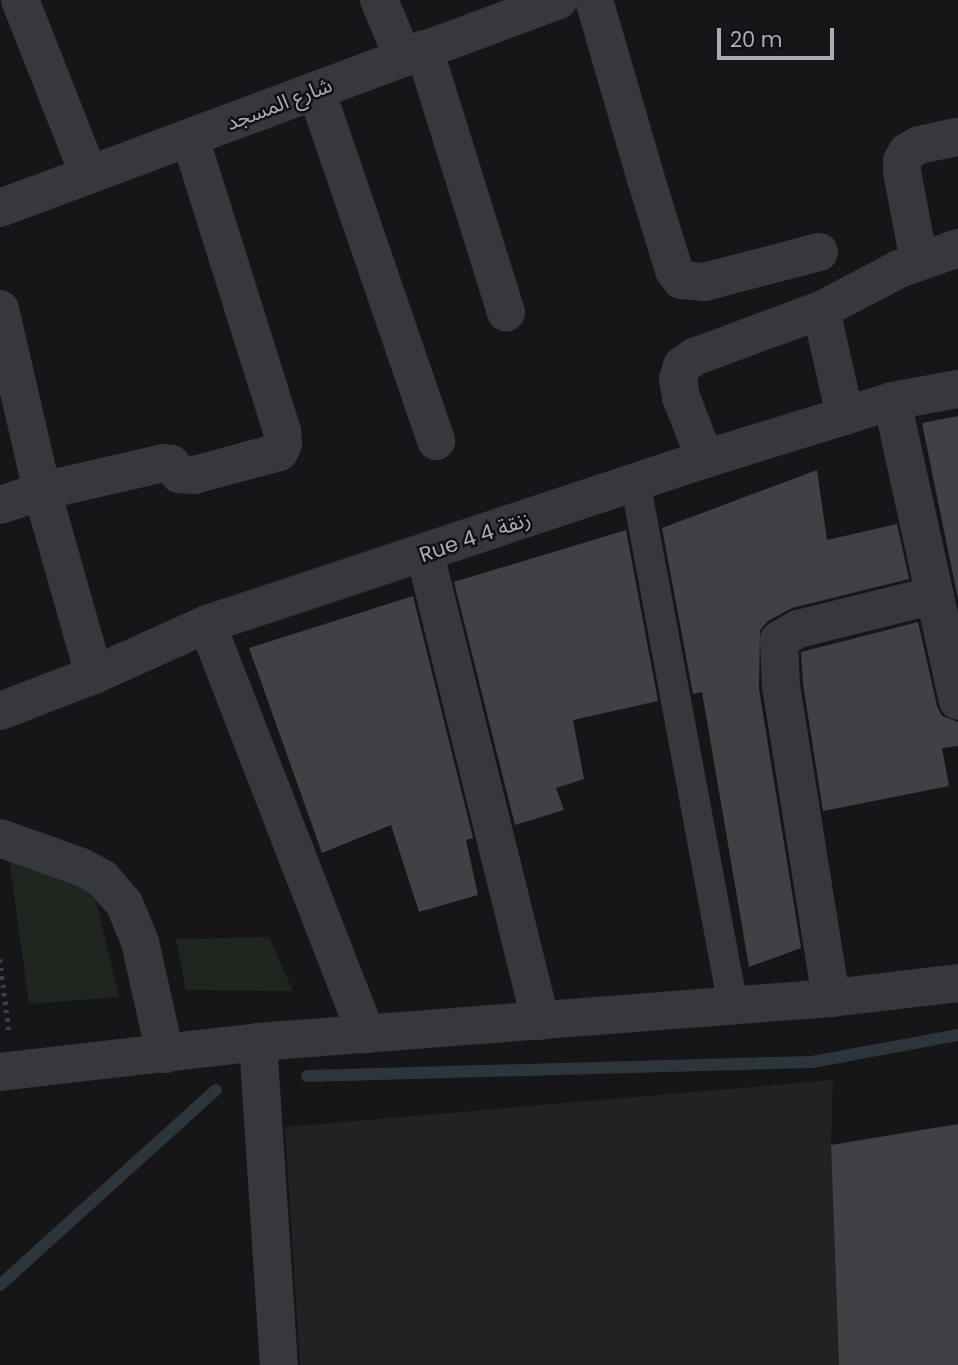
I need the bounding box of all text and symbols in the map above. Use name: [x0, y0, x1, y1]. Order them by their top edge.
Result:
scale bar: [720, 14, 837, 58]
text: 20 m: [730, 25, 783, 54]
street label: شارع المسجد: [222, 72, 336, 136]
street label: Rue 4 زنقة 4: [416, 506, 534, 568]

